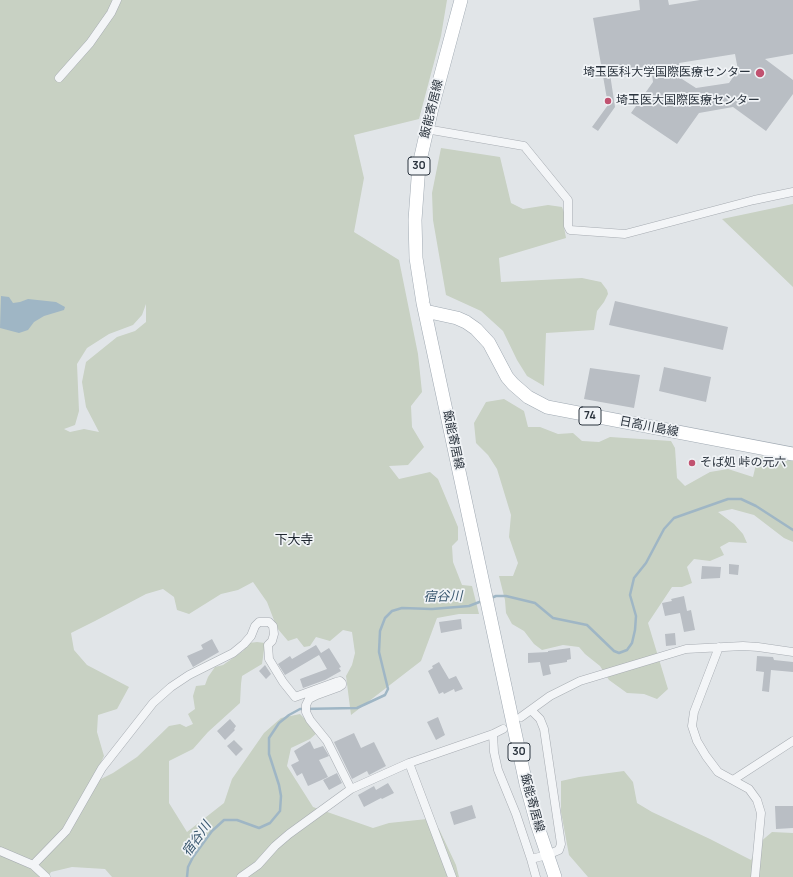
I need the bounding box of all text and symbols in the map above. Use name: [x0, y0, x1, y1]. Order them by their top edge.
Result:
place label: 埼玉医科大学国際医療センター: [583, 66, 751, 80]
marker: 埼玉医科大学国際医療センター: [754, 67, 766, 79]
street label: 飯能寄居線: [418, 78, 446, 140]
place label: 埼玉医大国際医療センター: [616, 94, 760, 108]
marker: 埼玉医大国際医療センター: [603, 96, 613, 106]
road number: 30: [408, 157, 430, 175]
road number: 74: [579, 407, 601, 425]
street label: 飯能寄居線: [440, 409, 466, 471]
street label: 日高川島線: [618, 414, 680, 440]
place label: そば処 峠の元六: [700, 456, 786, 470]
marker: そば処 峠の元六: [687, 458, 697, 468]
district label: 下大寺: [275, 532, 313, 548]
water label: 宿谷川: [423, 589, 463, 605]
road number: 30: [508, 743, 530, 761]
street label: 飯能寄居線: [517, 772, 547, 834]
water label: 宿谷川: [179, 819, 215, 859]

